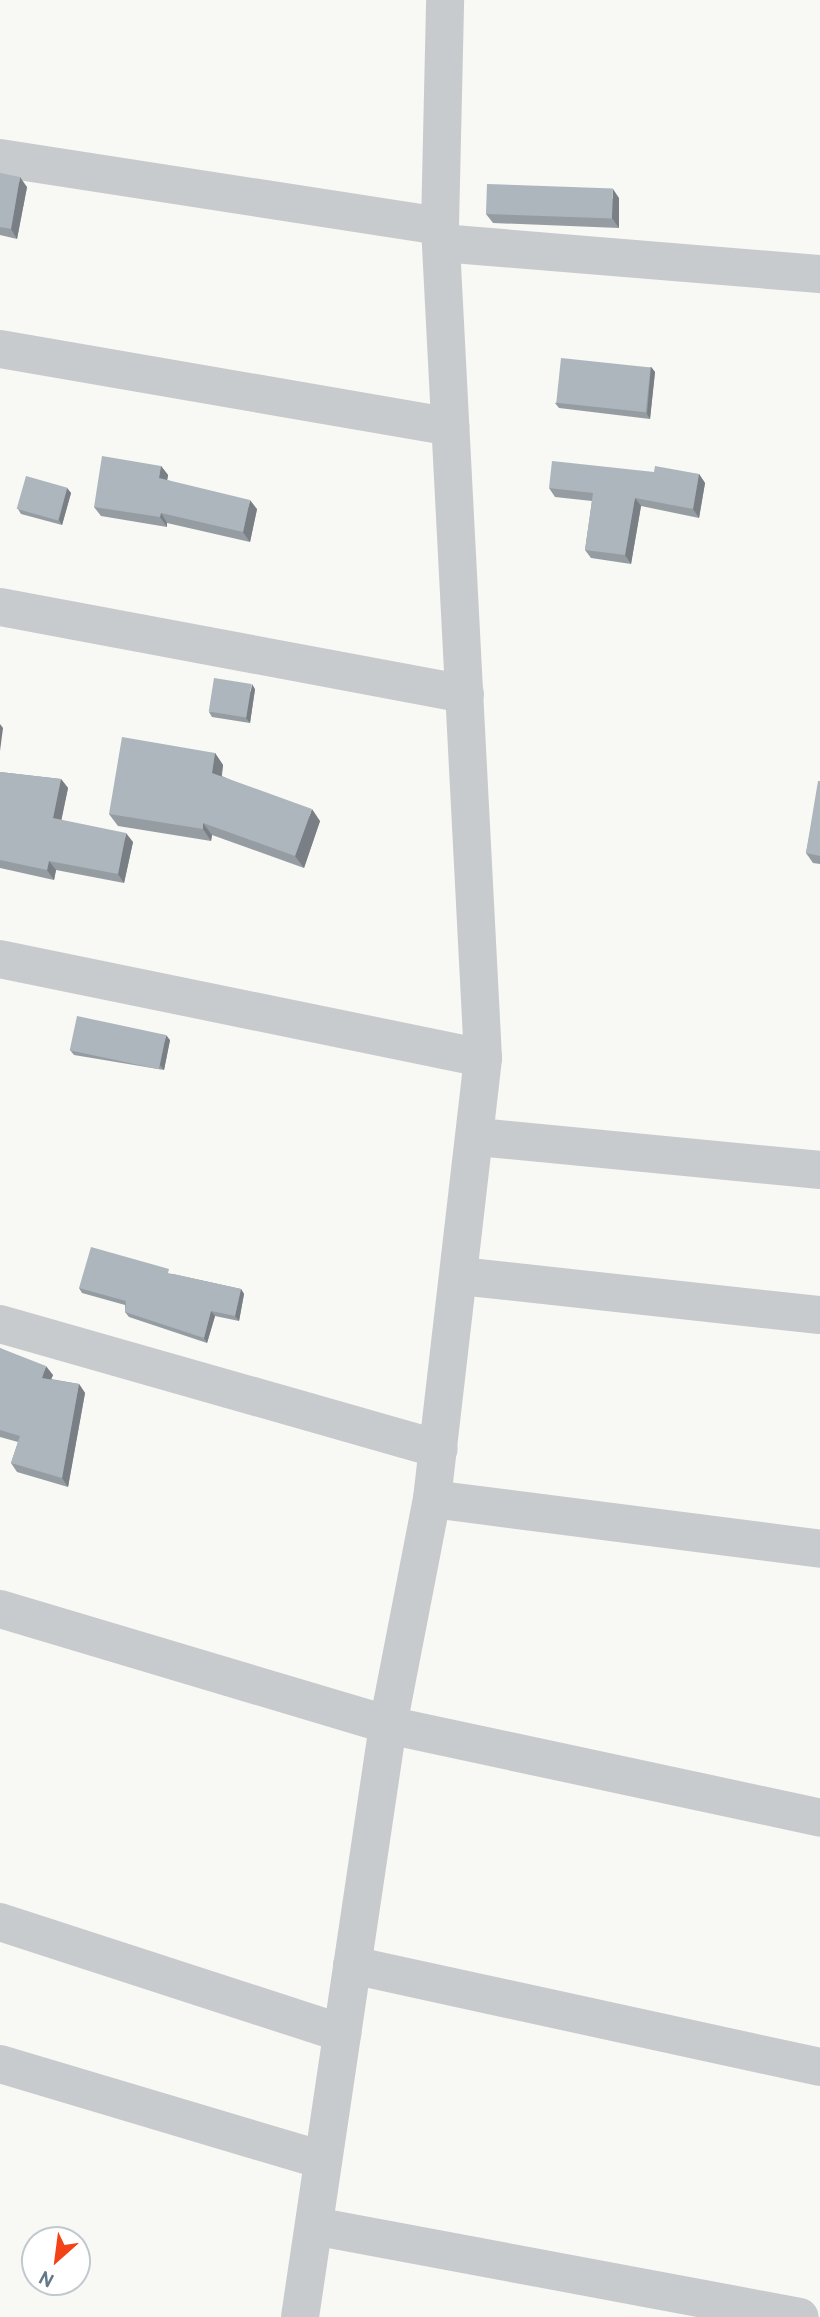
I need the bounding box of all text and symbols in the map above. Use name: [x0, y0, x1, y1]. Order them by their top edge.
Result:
north arrow: [21, 2226, 91, 2296]
text: N: [35, 2264, 59, 2292]

